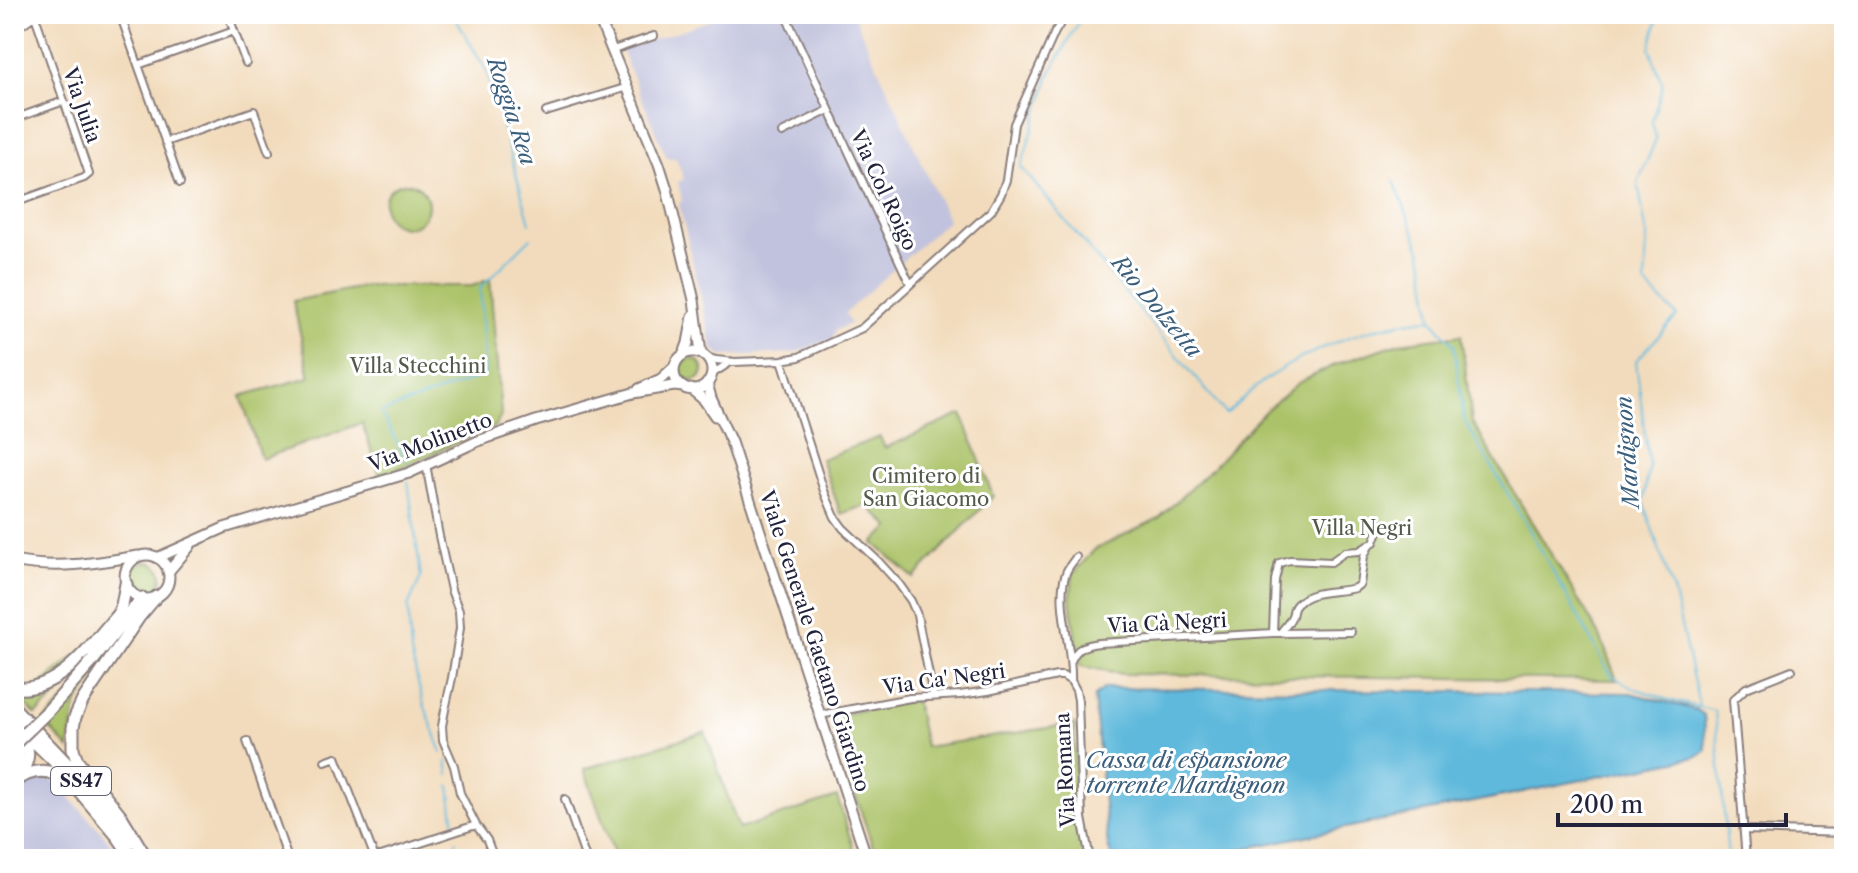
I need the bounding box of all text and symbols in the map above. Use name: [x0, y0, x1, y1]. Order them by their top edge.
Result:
water label: Roggia Rea: [481, 52, 542, 169]
street label: Via Julia: [58, 63, 106, 146]
street label: Via Col Roigo: [845, 125, 922, 254]
water label: Rio Dolzetta: [1104, 248, 1207, 363]
park label: Villa Stecchini: [349, 354, 486, 378]
water label: Mardignon: [1610, 395, 1645, 512]
street label: Via Molinetto: [364, 407, 495, 477]
park label: Cimitero di San Giacomo: [863, 464, 989, 511]
street label: Viale Generale Gaetano Giardino: [755, 486, 875, 795]
park label: Villa Negri: [1311, 516, 1412, 540]
street label: Via Cà Negri: [1106, 608, 1227, 638]
street label: Via Ca' Negri: [880, 659, 1007, 700]
street label: Via Romana: [1050, 711, 1080, 829]
water label: Cassa di espansione torrente Mardignon: [1086, 747, 1288, 799]
road number: SS47: [51, 767, 111, 795]
scale bar: [1558, 777, 1786, 827]
text: 200 m: [1570, 790, 1643, 819]

